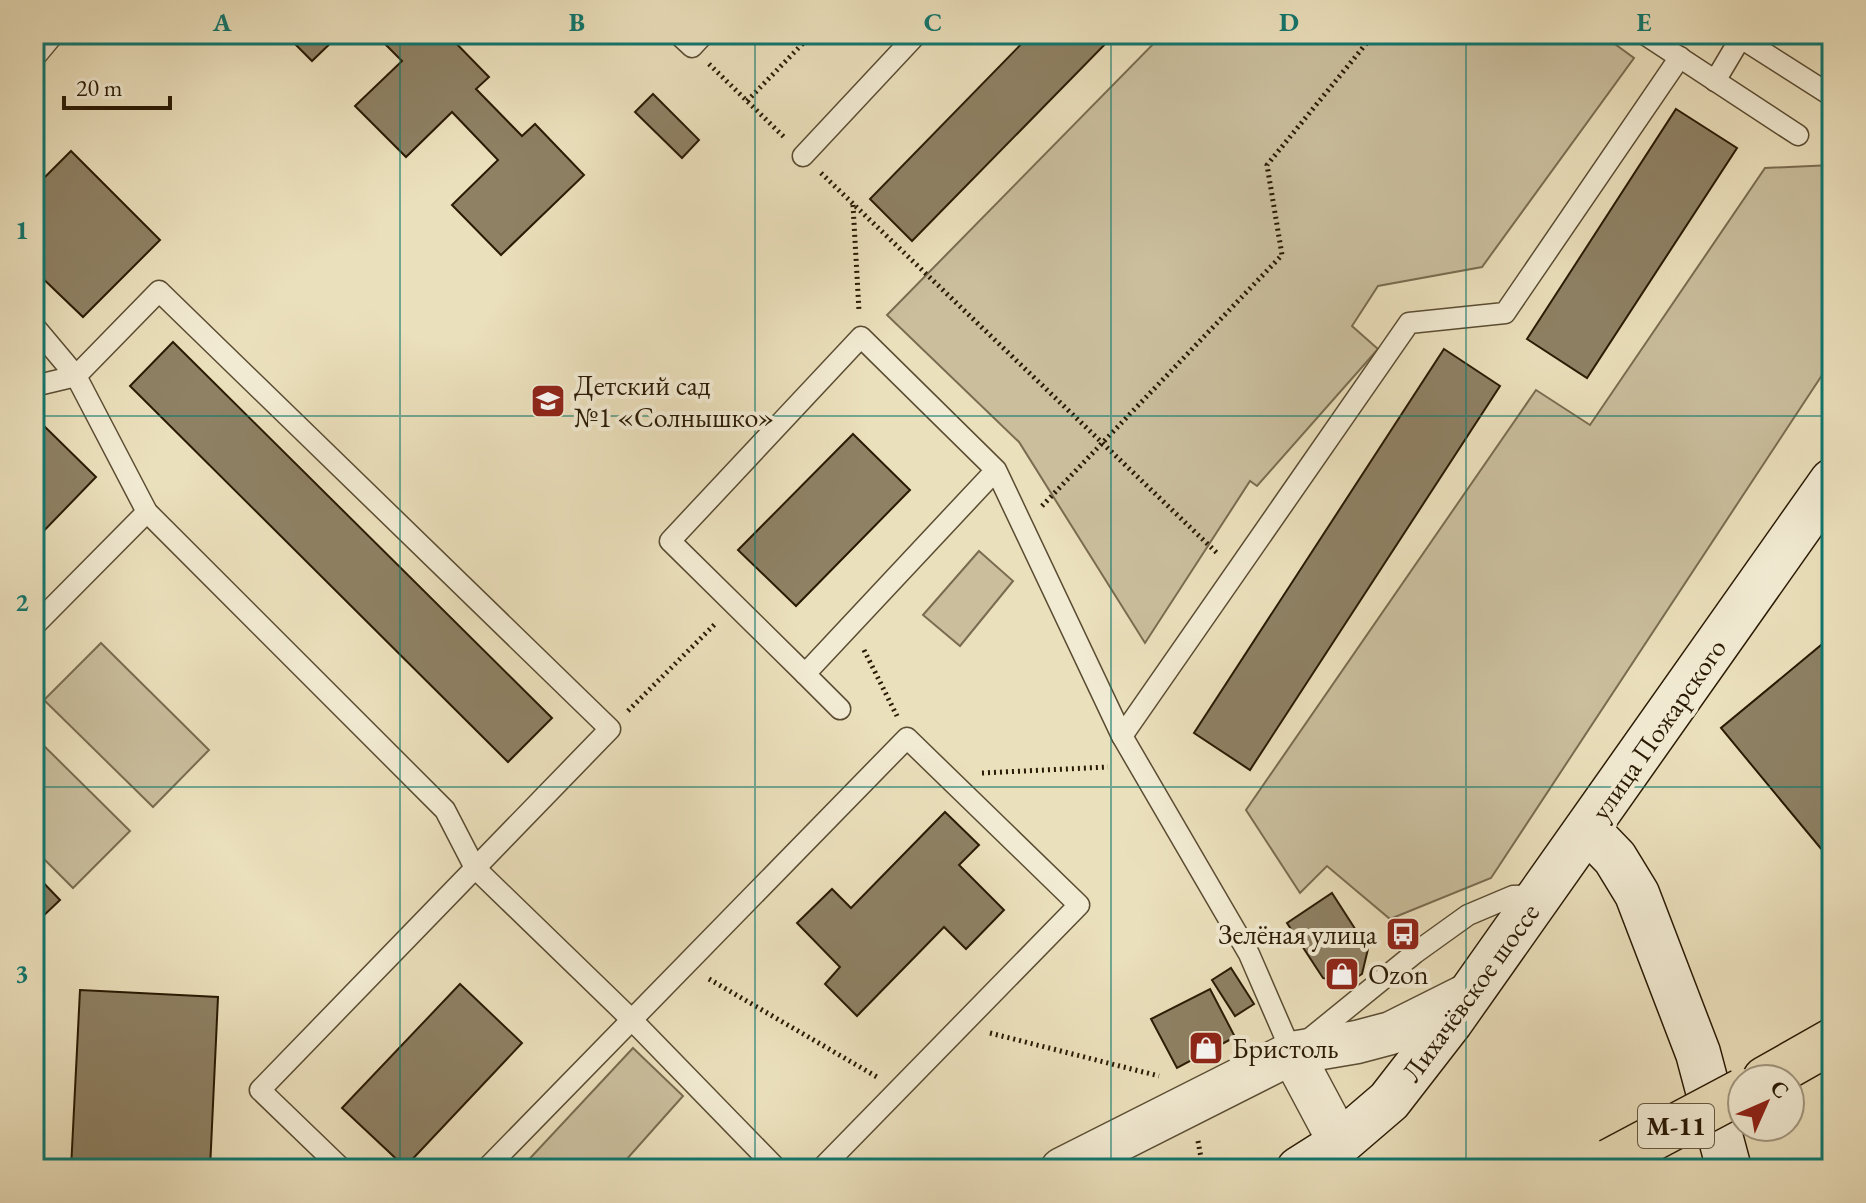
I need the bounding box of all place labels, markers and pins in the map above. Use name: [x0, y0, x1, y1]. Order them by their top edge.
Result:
place label: Детский сад №1 «Солнышко»: [574, 367, 774, 435]
school or university icon: Детский сад №1 «Солнышко»: [529, 382, 567, 420]
bus stop icon: Зелёная улица: [1384, 915, 1422, 953]
place label: Зелёная улица: [1218, 916, 1378, 952]
shop icon: Ozon: [1323, 955, 1361, 993]
place label: Ozon: [1368, 956, 1429, 992]
shop icon: Бристоль: [1187, 1029, 1225, 1067]
place label: Бристоль: [1232, 1030, 1339, 1066]

